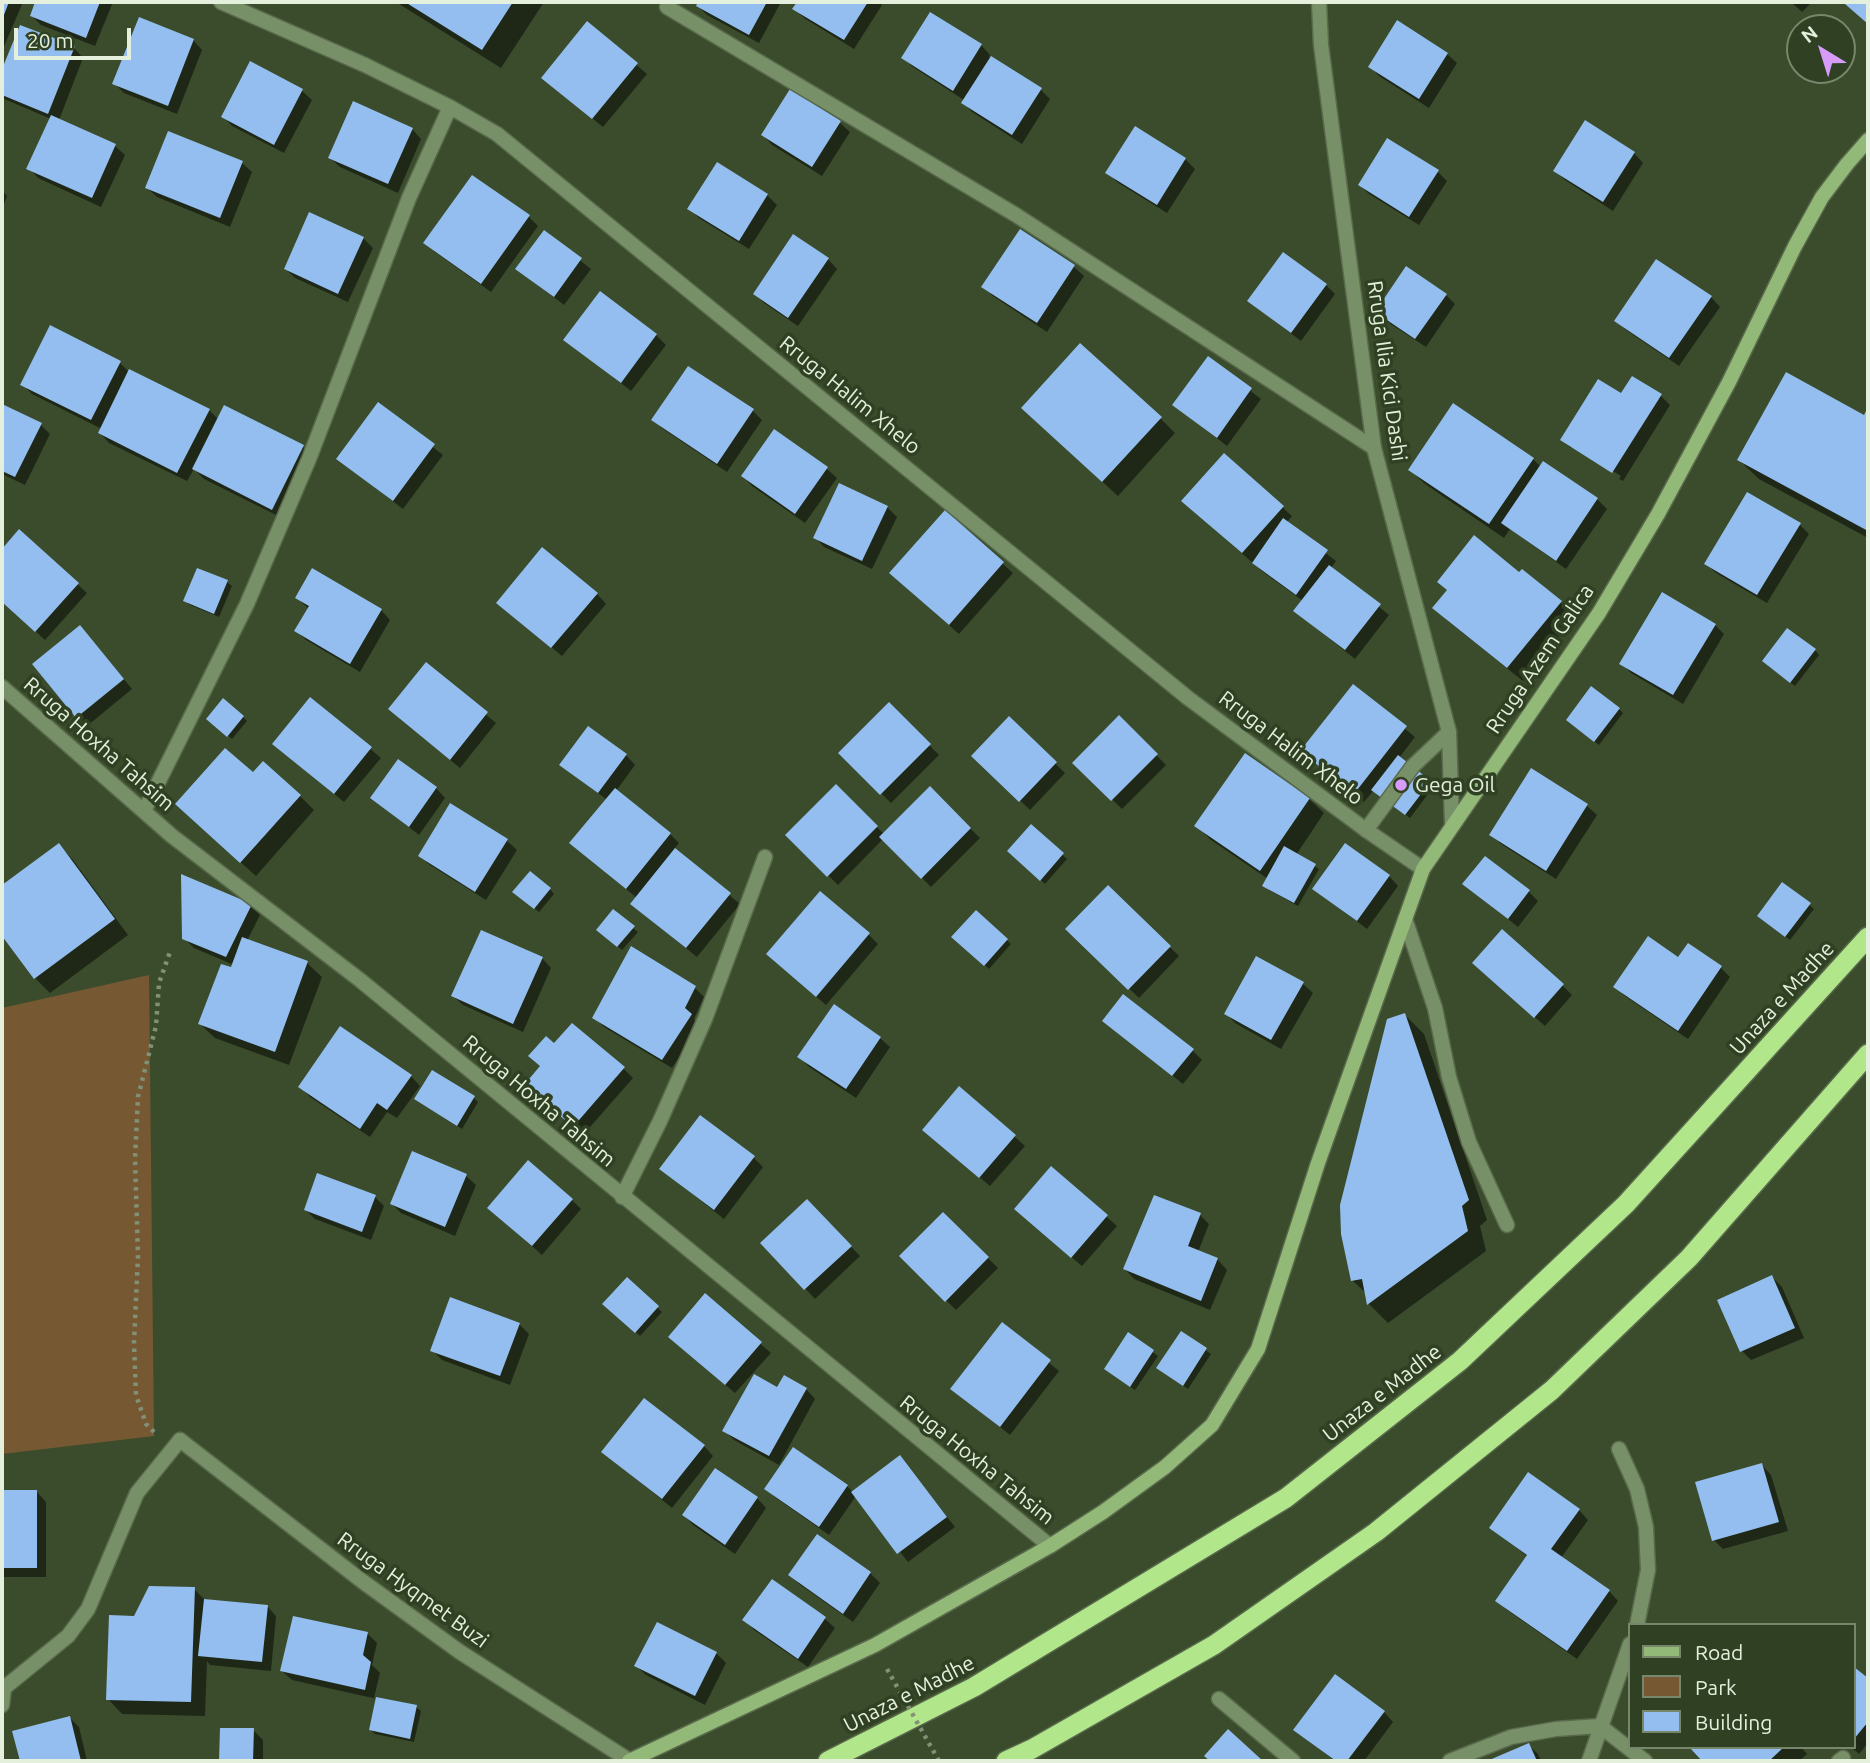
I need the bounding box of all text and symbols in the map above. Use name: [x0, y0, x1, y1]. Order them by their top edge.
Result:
scale bar: [18, 14, 135, 58]
north arrow: [1786, 14, 1856, 84]
text: N: [1797, 21, 1822, 47]
text: 20 m: [27, 28, 74, 52]
street label: Rruga Ilia Kici Dashi: [1362, 279, 1412, 463]
street label: Rruga Halim Xhelo: [774, 330, 926, 460]
street label: Rruga Azem Galica: [1481, 580, 1599, 738]
street label: Rruga Hoxha Tahsim: [18, 672, 180, 816]
street label: Rruga Halim Xhelo: [1214, 686, 1368, 810]
place label: Gega Oil: [1415, 772, 1495, 798]
marker: Gega Oil: [1393, 777, 1409, 793]
street label: Unaza e Madhe: [1725, 936, 1839, 1060]
street label: Rruga Hoxha Tahsim: [458, 1030, 620, 1172]
street label: Unaza e Madhe: [1318, 1339, 1446, 1447]
street label: Rruga Hoxha Tahsim: [895, 1390, 1059, 1530]
street label: Rruga Hyqmet Buzi: [333, 1527, 493, 1653]
legend: [1629, 1623, 1856, 1749]
text: Road: [1695, 1640, 1743, 1664]
street label: Unaza e Madhe: [839, 1650, 979, 1738]
text: Park: [1695, 1675, 1737, 1699]
text: Building: [1695, 1710, 1772, 1734]

